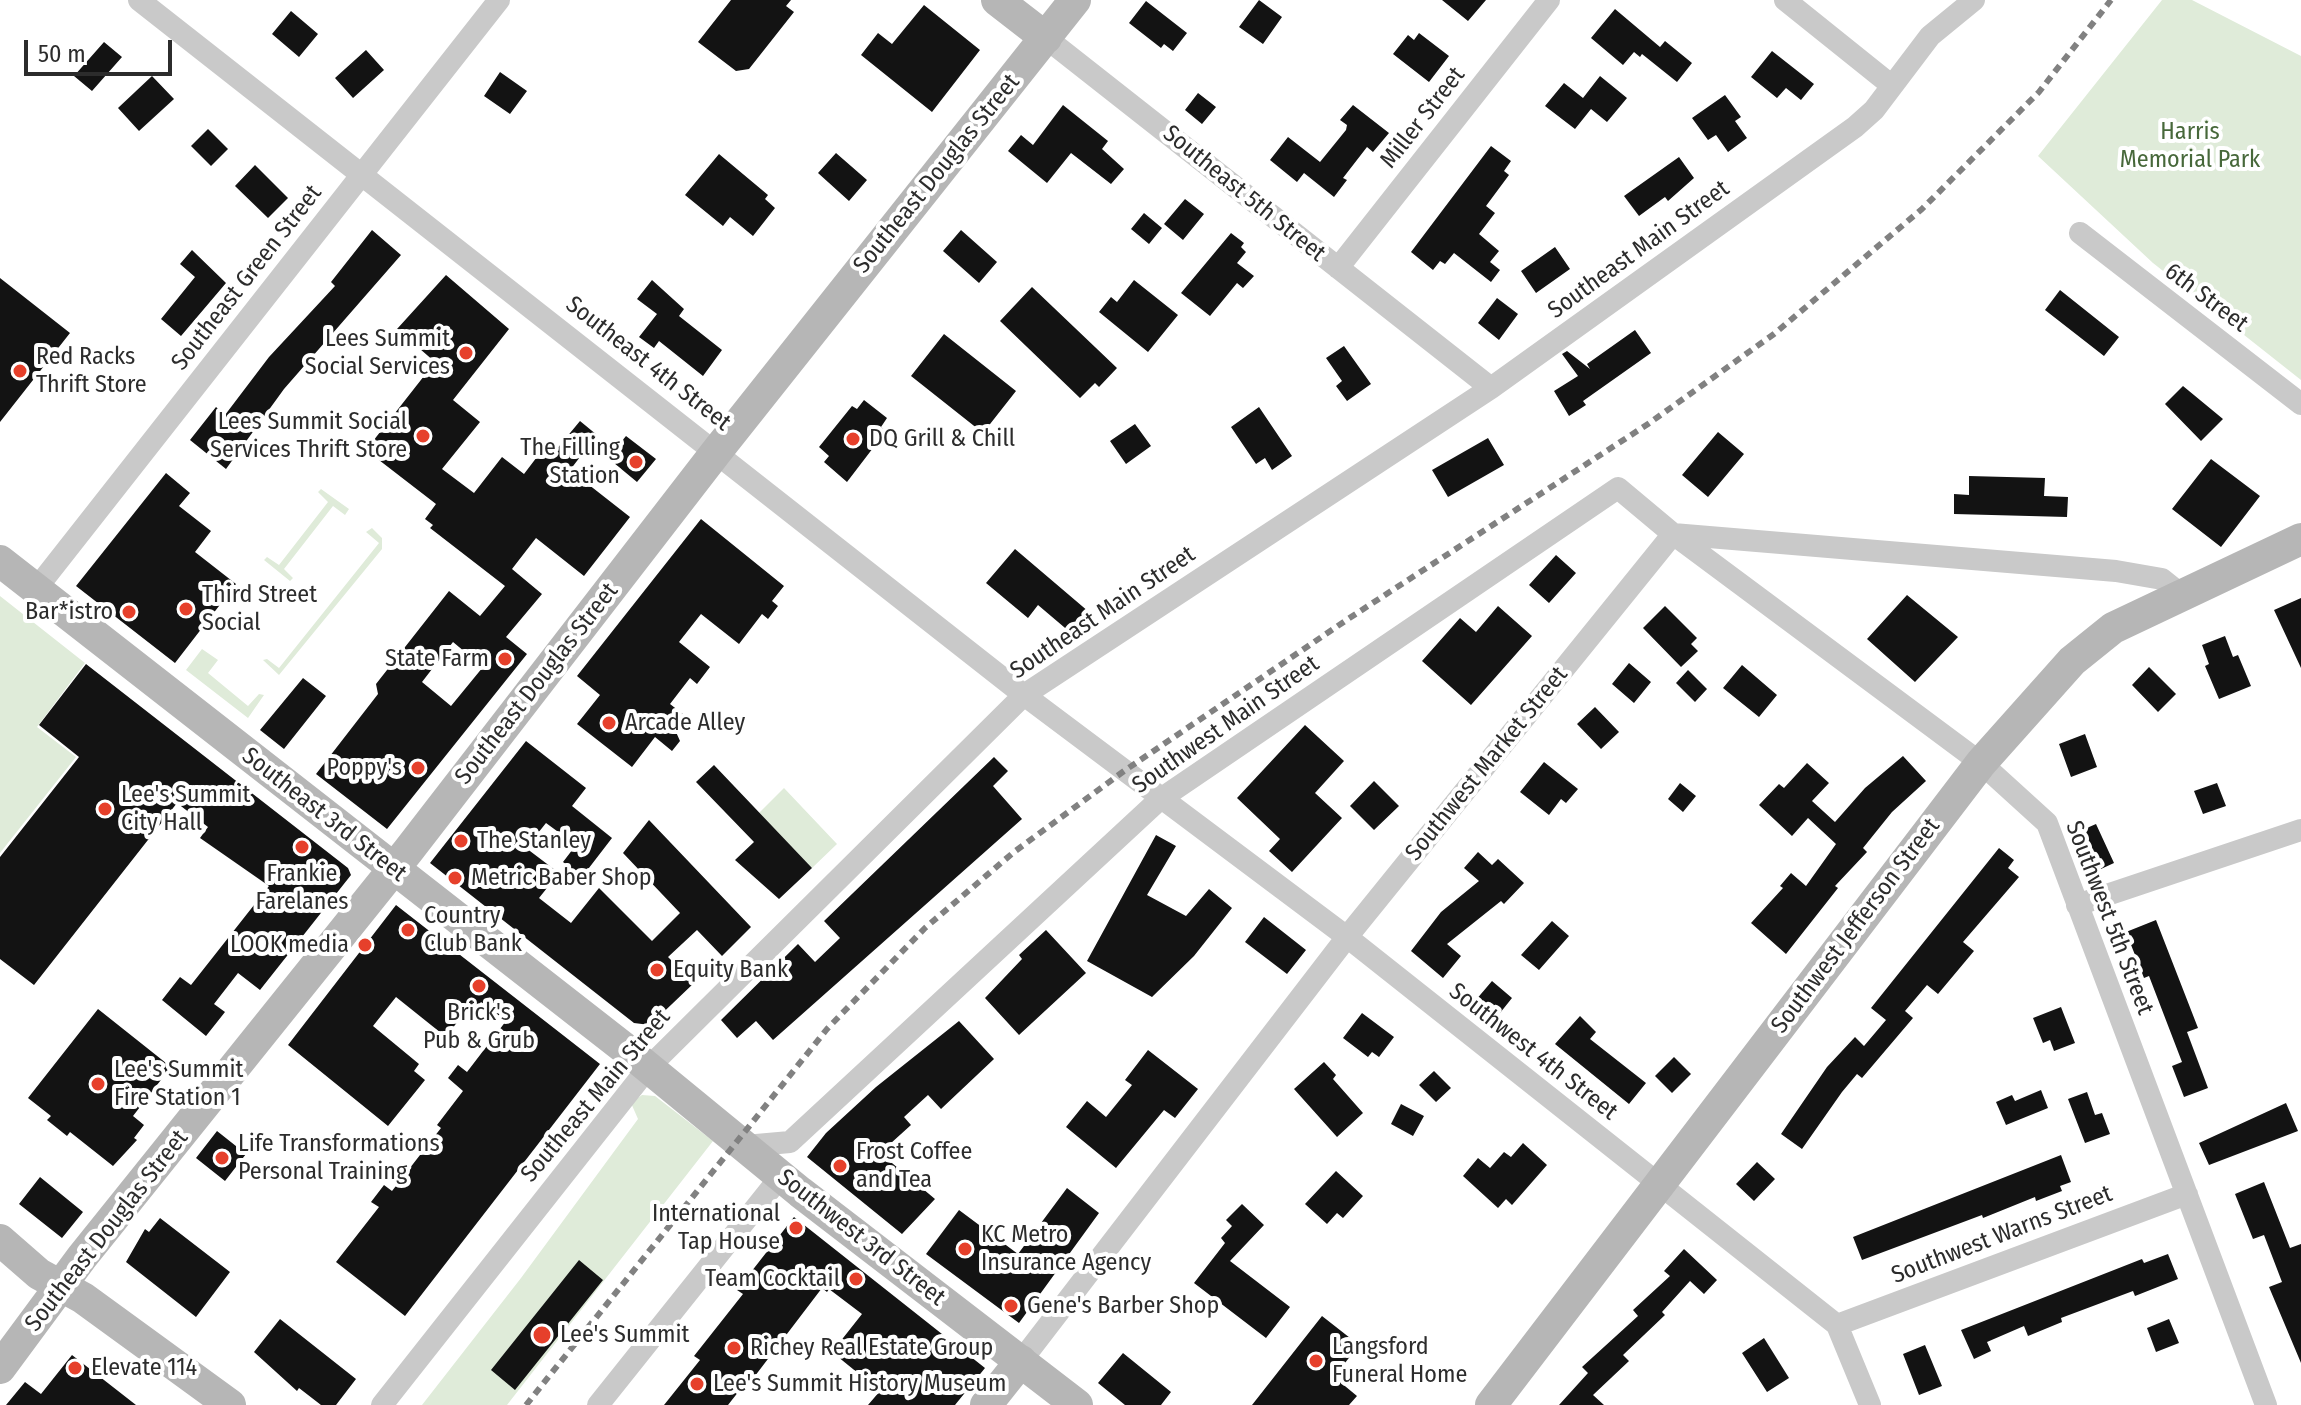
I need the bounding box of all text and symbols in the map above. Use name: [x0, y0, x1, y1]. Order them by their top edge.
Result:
scale bar: [28, 24, 176, 74]
text: 50 m: [38, 40, 86, 68]
street label: Miller Street: [1375, 62, 1471, 174]
street label: Southeast Douglas Street: [848, 69, 1026, 279]
park label: Harris Memorial Park: [2120, 118, 2260, 174]
street label: Southeast 5th Street: [1157, 120, 1331, 268]
street label: Southeast Main Street: [1543, 175, 1735, 325]
street label: Southeast Green Street: [166, 180, 328, 376]
street label: 6th Street: [2159, 257, 2253, 339]
street label: Southeast 4th Street: [560, 291, 736, 437]
place label: Lees Summit Social Services: [305, 325, 450, 381]
place label: Red Racks Thrift Store: [36, 343, 147, 399]
marker: Lees Summit Social Services: [457, 344, 475, 362]
marker: Red Racks Thrift Store: [11, 362, 29, 380]
place label: Lees Summit Social Services Thrift Store: [210, 408, 407, 464]
place label: DQ Grill & Chill: [869, 425, 1015, 453]
marker: Lees Summit Social Services Thrift Store: [414, 427, 432, 445]
marker: DQ Grill & Chill: [844, 430, 862, 448]
place label: The Filling Station: [520, 434, 620, 490]
marker: The Filling Station: [627, 453, 645, 471]
street label: Southeast Main Street: [1005, 540, 1201, 686]
street label: Southeast Douglas Street: [449, 578, 625, 790]
place label: Third Street Social: [202, 581, 317, 637]
place label: Bar*istro: [25, 598, 113, 626]
marker: Third Street Social: [177, 600, 195, 618]
marker: Bar*istro: [120, 603, 138, 621]
place label: State Farm: [385, 645, 489, 673]
marker: State Farm: [496, 650, 514, 668]
street label: Southwest Main Street: [1127, 650, 1325, 800]
street label: Southwest Market Street: [1400, 661, 1574, 867]
place label: Arcade Alley: [625, 709, 745, 737]
marker: Arcade Alley: [600, 714, 618, 732]
street label: Southeast 3rd Street: [236, 742, 412, 888]
place label: Poppy's: [327, 754, 402, 782]
marker: Poppy's: [409, 759, 427, 777]
place label: Lee's Summit City Hall: [121, 781, 250, 837]
marker: Lee's Summit City Hall: [96, 800, 114, 818]
street label: Southwest Jefferson Street: [1766, 813, 1946, 1039]
street label: Southwest 5th Street: [2059, 817, 2159, 1019]
place label: The Stanley: [477, 827, 591, 855]
marker: The Stanley: [452, 832, 470, 850]
marker: Frankie Farelanes: [293, 838, 311, 856]
place label: Frankie Farelanes: [255, 860, 349, 916]
place label: Metric Baber Shop: [471, 864, 652, 892]
marker: Metric Baber Shop: [446, 869, 464, 887]
place label: Country Club Bank: [424, 902, 522, 958]
marker: Country Club Bank: [399, 921, 417, 939]
place label: LOOK media: [230, 931, 349, 959]
marker: LOOK media: [356, 936, 374, 954]
place label: Equity Bank: [673, 956, 788, 984]
marker: Equity Bank: [648, 961, 666, 979]
marker: Brick's Pub & Grub: [470, 977, 488, 995]
street label: Southwest 4th Street: [1443, 977, 1623, 1127]
place label: Brick's Pub & Grub: [423, 999, 535, 1055]
street label: Southeast Main Street: [515, 1004, 677, 1188]
place label: Lee's Summit Fire Station 1: [114, 1056, 243, 1112]
marker: Lee's Summit Fire Station 1: [89, 1075, 107, 1093]
street label: Southeast Douglas Street: [19, 1125, 195, 1337]
place label: Life Transformations Personal Training: [238, 1130, 440, 1186]
place label: Frost Coffee and Tea: [856, 1138, 972, 1194]
marker: Life Transformations Personal Training: [213, 1149, 231, 1167]
marker: Frost Coffee and Tea: [831, 1157, 849, 1175]
street label: Southwest 3rd Street: [771, 1164, 951, 1312]
street label: Southwest Warns Street: [1888, 1180, 2116, 1290]
place label: International Tap House: [652, 1200, 780, 1256]
marker: International Tap House: [787, 1219, 805, 1237]
place label: KC Metro Insurance Agency: [981, 1221, 1151, 1277]
marker: KC Metro Insurance Agency: [956, 1240, 974, 1258]
place label: Team Cocktail: [705, 1265, 840, 1293]
marker: Team Cocktail: [847, 1270, 865, 1288]
place label: Gene's Barber Shop: [1027, 1292, 1219, 1320]
marker: Gene's Barber Shop: [1002, 1297, 1020, 1315]
place label: Lee's Summit: [560, 1321, 689, 1349]
marker: Lee's Summit: [531, 1324, 553, 1346]
place label: Langsford Funeral Home: [1332, 1333, 1467, 1389]
place label: Richey Real Estate Group: [750, 1334, 993, 1362]
marker: Richey Real Estate Group: [725, 1339, 743, 1357]
marker: Langsford Funeral Home: [1307, 1352, 1325, 1370]
place label: Elevate 114: [91, 1354, 197, 1382]
marker: Elevate 114: [66, 1359, 84, 1377]
place label: Lee's Summit History Museum: [713, 1370, 1006, 1398]
marker: Lee's Summit History Museum: [688, 1375, 706, 1393]

